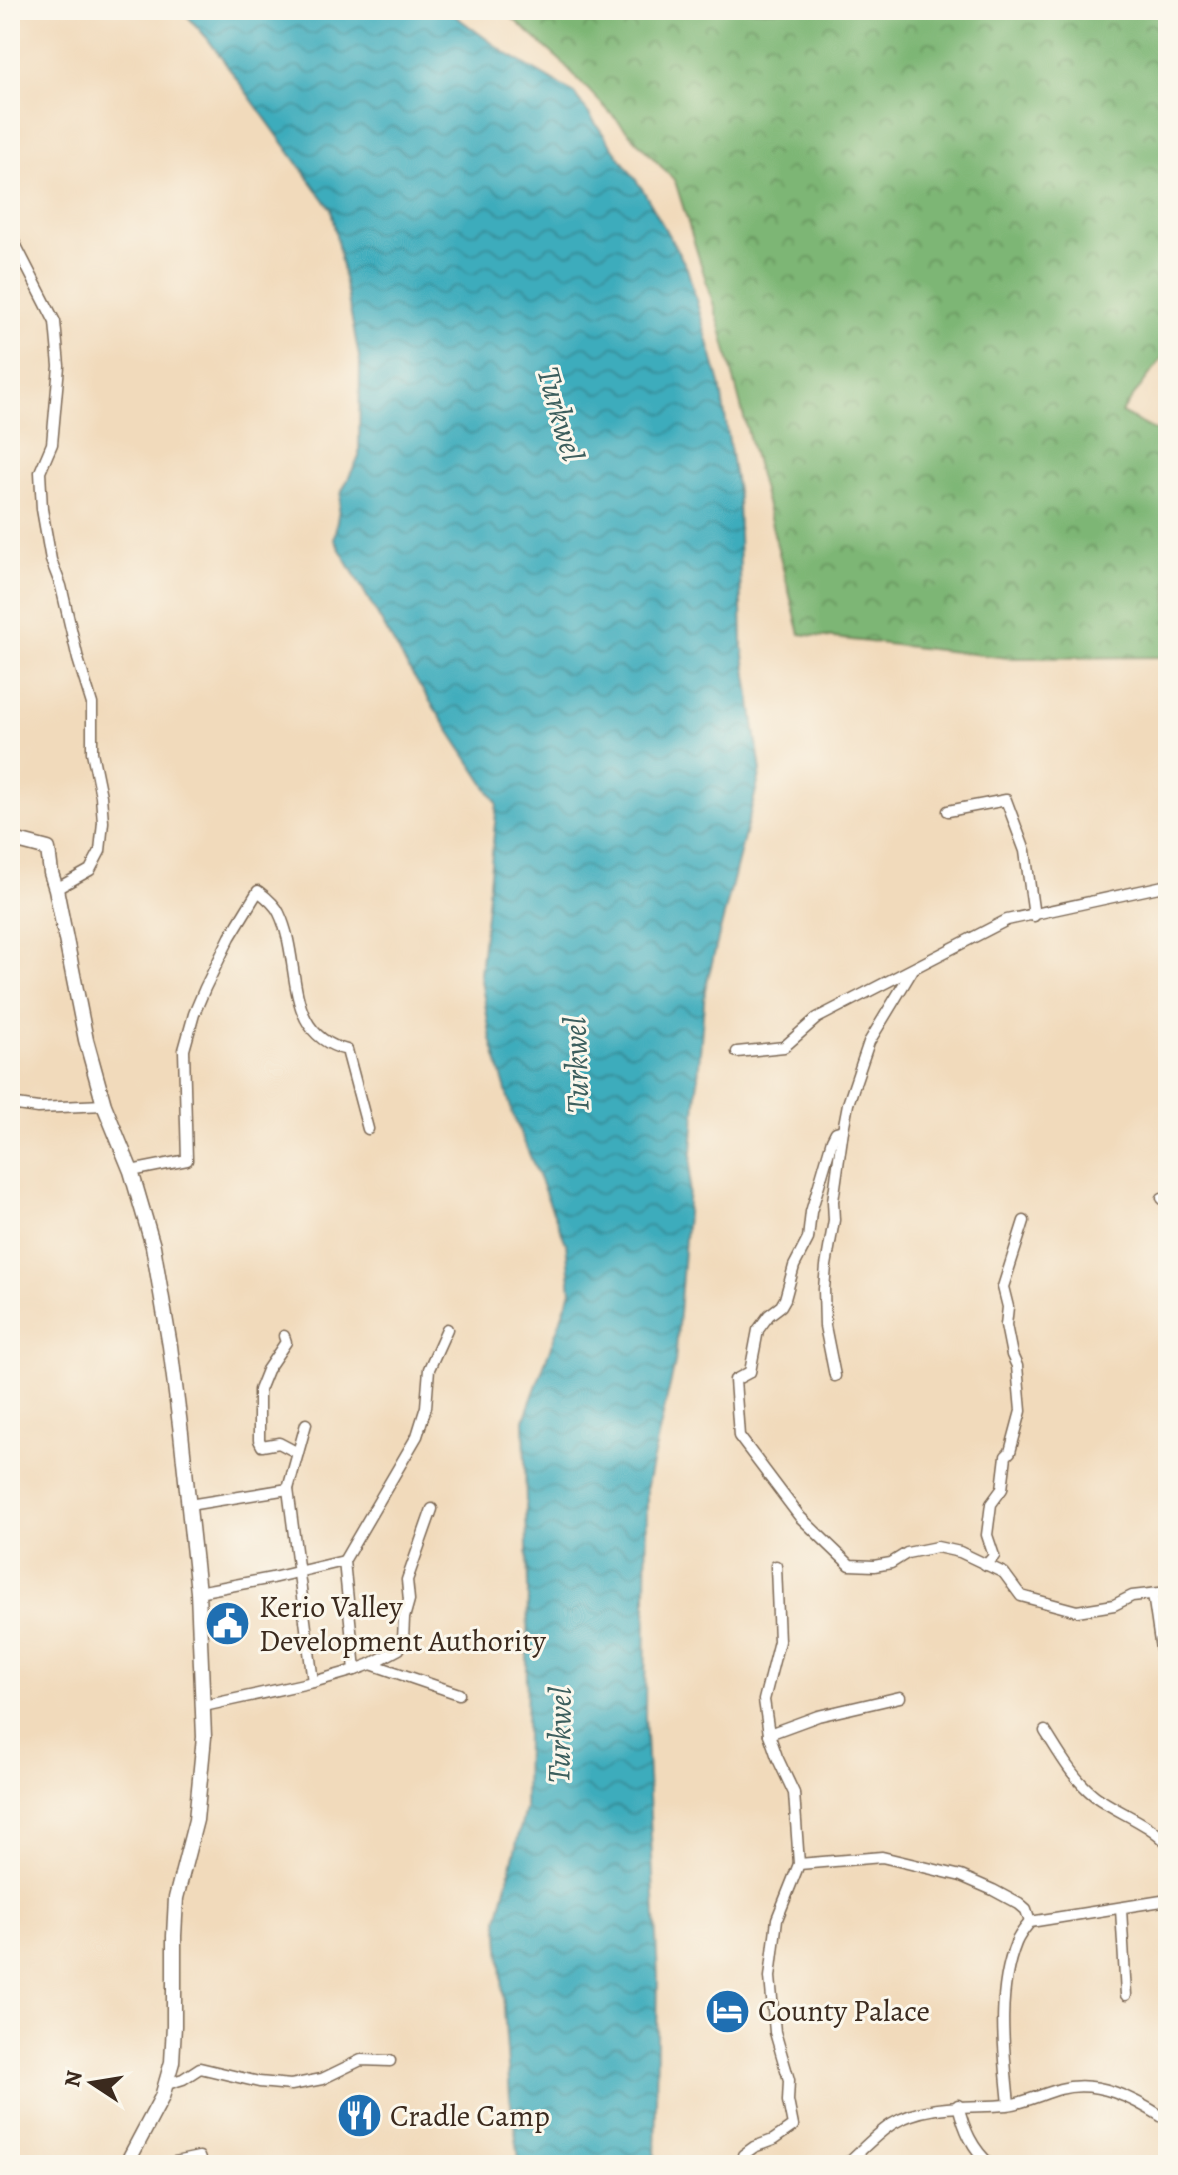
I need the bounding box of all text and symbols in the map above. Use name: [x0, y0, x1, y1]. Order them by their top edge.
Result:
water label: Turkwel: [527, 362, 595, 466]
water label: Turkwel: [552, 1016, 600, 1114]
place label: Kerio Valley Development Authority: [259, 1587, 546, 1661]
public building icon: Kerio Valley Development Authority: [204, 1600, 252, 1648]
water label: Turkwel: [536, 1686, 582, 1784]
hotel icon: County Palace: [703, 1987, 751, 2035]
place label: County Palace: [758, 1991, 930, 2031]
north arrow: [52, 2043, 132, 2123]
text: N: [57, 2068, 90, 2090]
restaurant icon: Cradle Camp: [335, 2092, 383, 2140]
place label: Cradle Camp: [390, 2096, 550, 2136]

